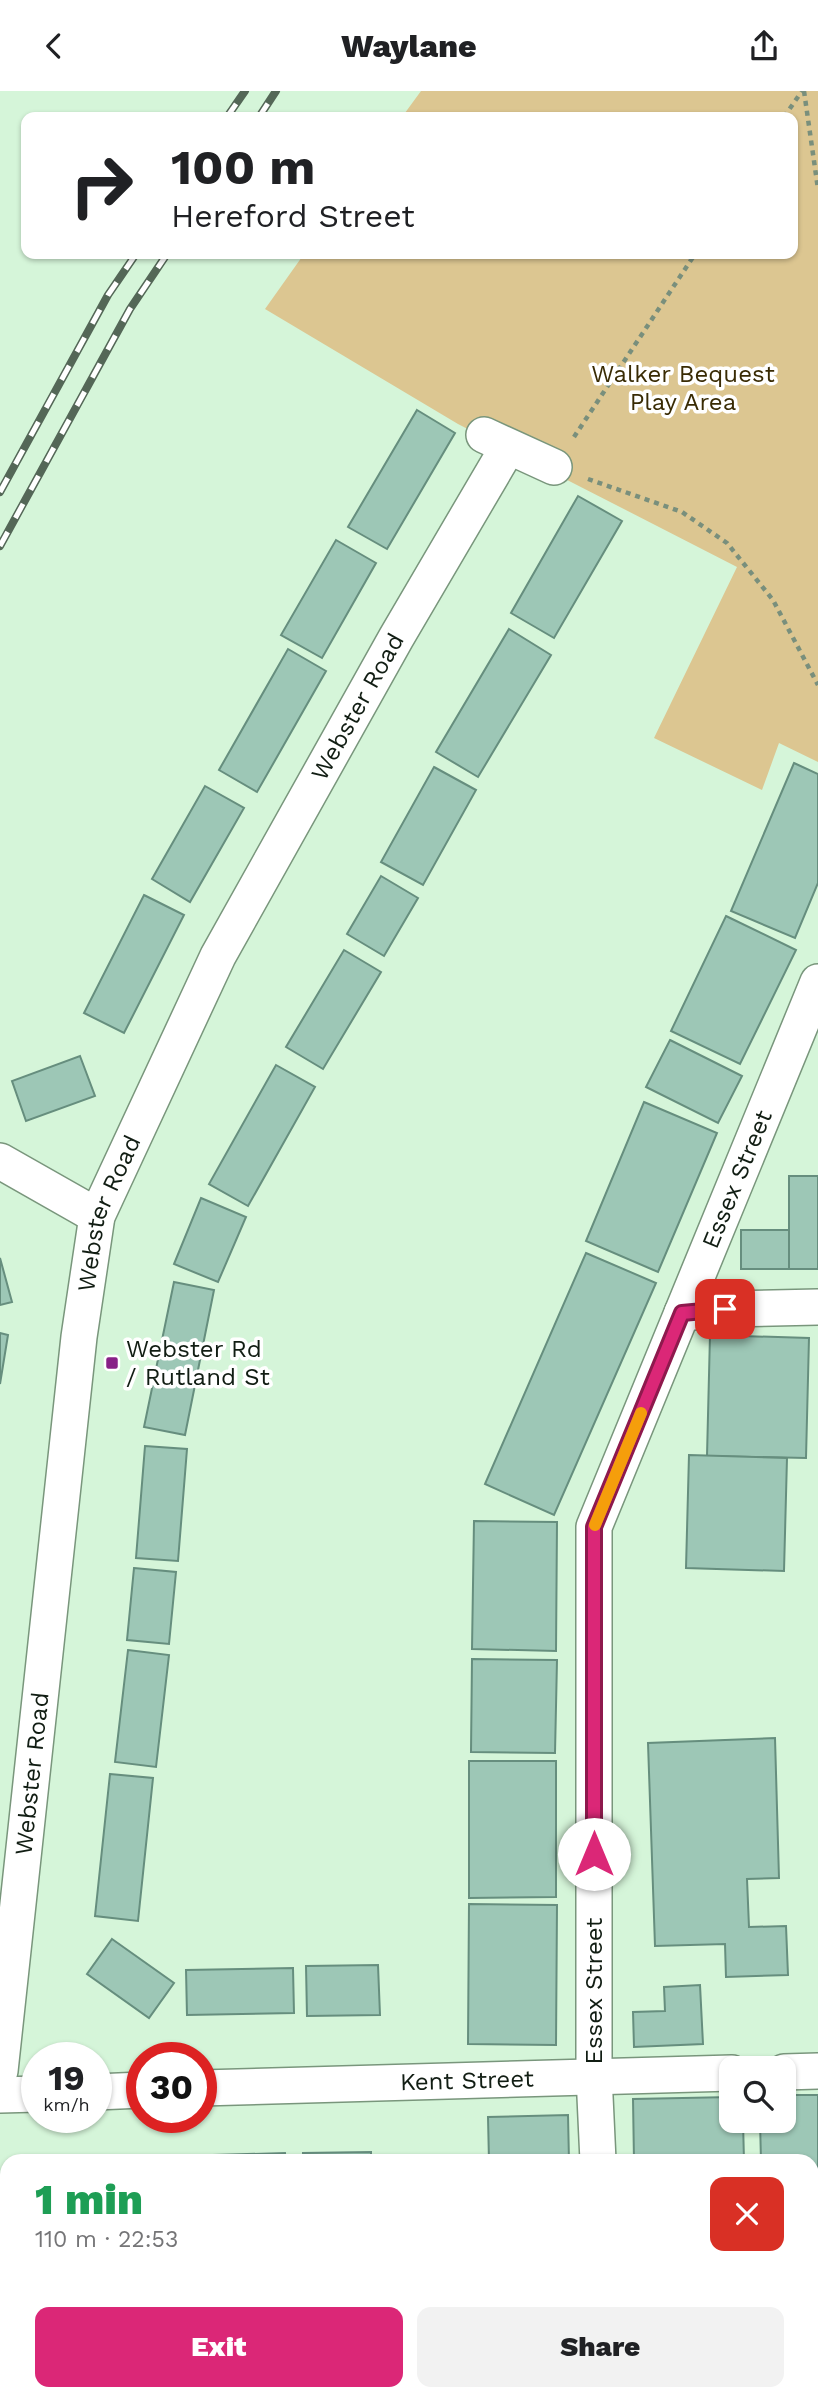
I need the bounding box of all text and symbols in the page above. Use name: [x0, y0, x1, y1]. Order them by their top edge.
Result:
icon: back: [35, 27, 73, 65]
text: Waylane: [341, 27, 477, 65]
icon: share: [745, 27, 783, 65]
text: 100 m: [171, 138, 315, 196]
icon: right: [56, 140, 147, 231]
text: Hereford Street: [171, 197, 415, 235]
park label: Walker Bequest Play Area: [591, 360, 775, 416]
street label: Webster Road: [305, 628, 410, 785]
street label: Essex Street: [696, 1106, 778, 1253]
street label: Webster Road: [72, 1131, 147, 1294]
pin: [695, 1279, 755, 1339]
icon: arrive: [706, 1290, 744, 1328]
place label: Webster Rd / Rutland St: [126, 1335, 270, 1391]
marker: Webster Rd / Rutland St: [104, 1355, 120, 1371]
street label: Webster Road: [9, 1691, 55, 1857]
position arrow: [557, 1817, 631, 1891]
street label: Essex Street: [580, 1918, 608, 2064]
speed limit sign: 30: [126, 2042, 217, 2133]
map controls: [719, 2056, 796, 2133]
button: search: [719, 2056, 796, 2133]
text: 19: [48, 2057, 85, 2099]
street label: Kent Street: [400, 2065, 534, 2096]
text: km/h: [43, 2094, 90, 2115]
text: 1 min: [35, 2175, 143, 2224]
button: close: [710, 2177, 784, 2251]
text: 110 m · 22:53: [35, 2226, 178, 2253]
button: Exit: [35, 2307, 403, 2387]
button: Share: [417, 2307, 784, 2387]

